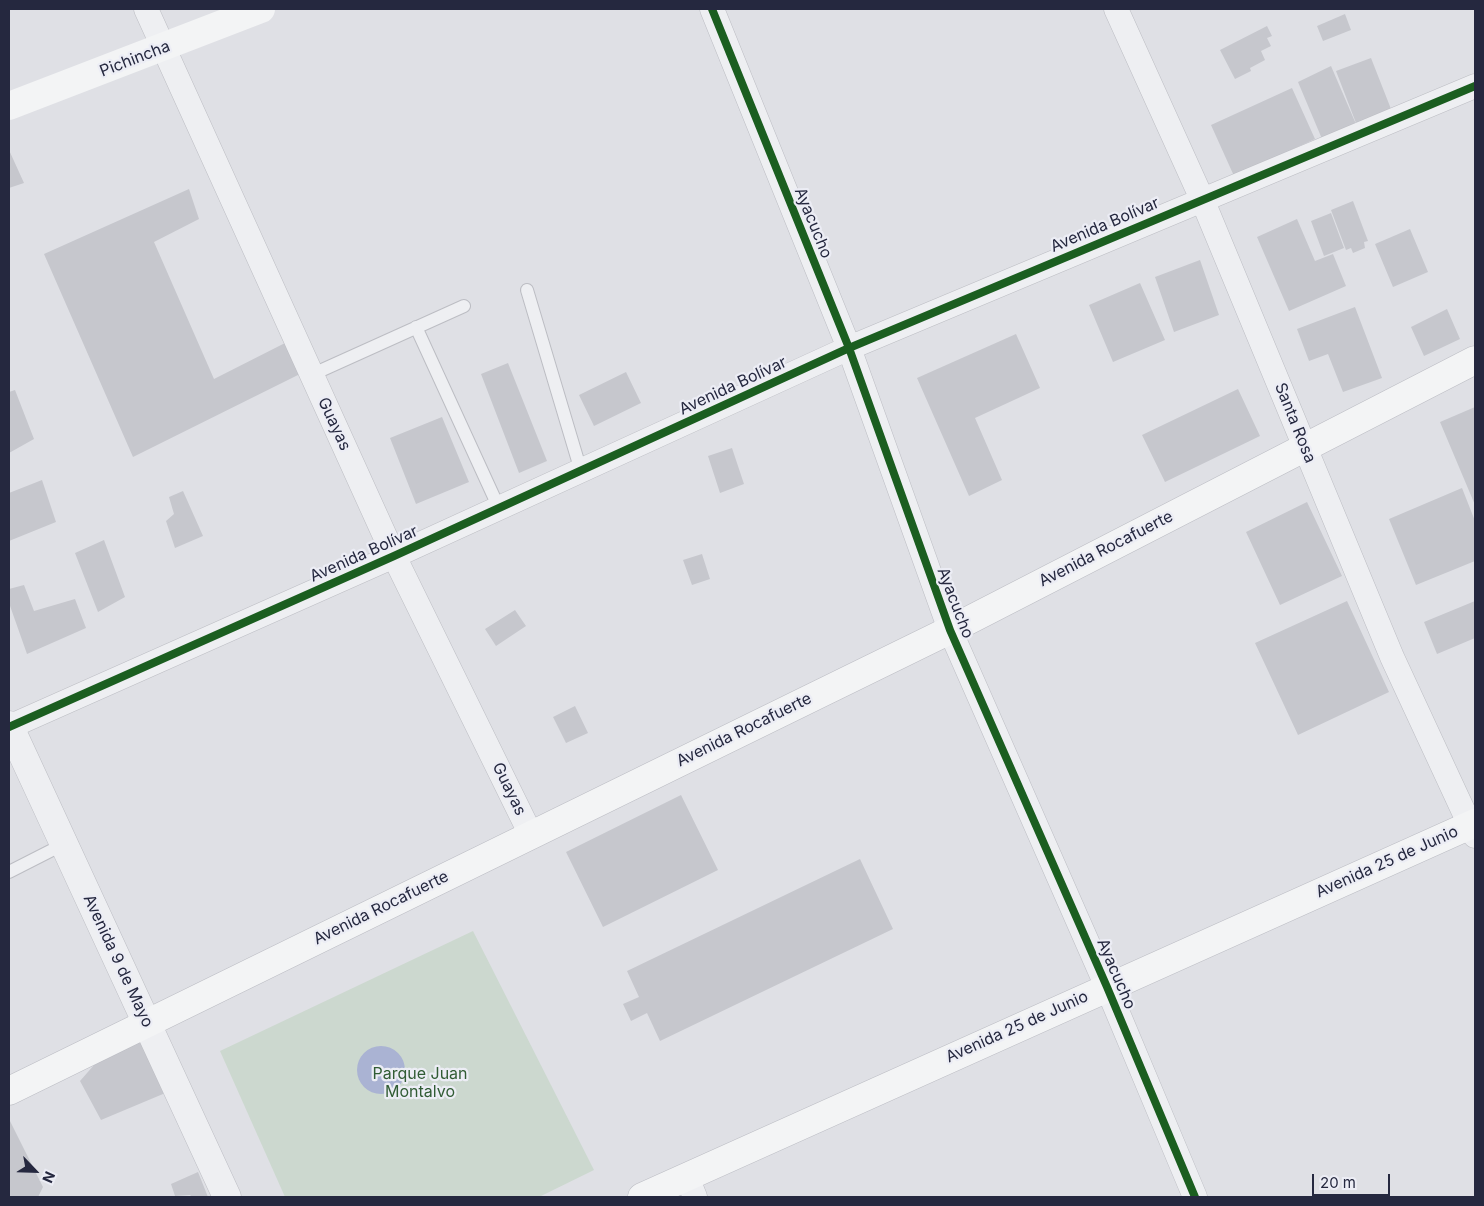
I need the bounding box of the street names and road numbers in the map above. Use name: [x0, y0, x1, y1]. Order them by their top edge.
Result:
street label: Pichincha: [97, 37, 173, 81]
street label: Ayacucho: [790, 185, 836, 261]
street label: Avenida Bolívar: [1048, 193, 1162, 257]
street label: Avenida Bolívar: [676, 353, 790, 419]
street label: Santa Rosa: [1270, 380, 1320, 466]
street label: Guayas: [313, 394, 355, 454]
street label: Avenida Rocafuerte: [1036, 507, 1176, 591]
street label: Avenida Bolívar: [307, 522, 421, 586]
street label: Ayacucho: [933, 565, 977, 641]
street label: Avenida Rocafuerte: [673, 689, 815, 771]
street label: Guayas: [488, 759, 530, 819]
street label: Avenida 25 de Junio: [1313, 822, 1461, 902]
street label: Avenida Rocafuerte: [310, 867, 452, 949]
street label: Avenida 9 de Mayo: [79, 892, 157, 1030]
street label: Ayacucho: [1093, 936, 1139, 1012]
street label: Avenida 25 de Junio: [943, 987, 1091, 1067]

